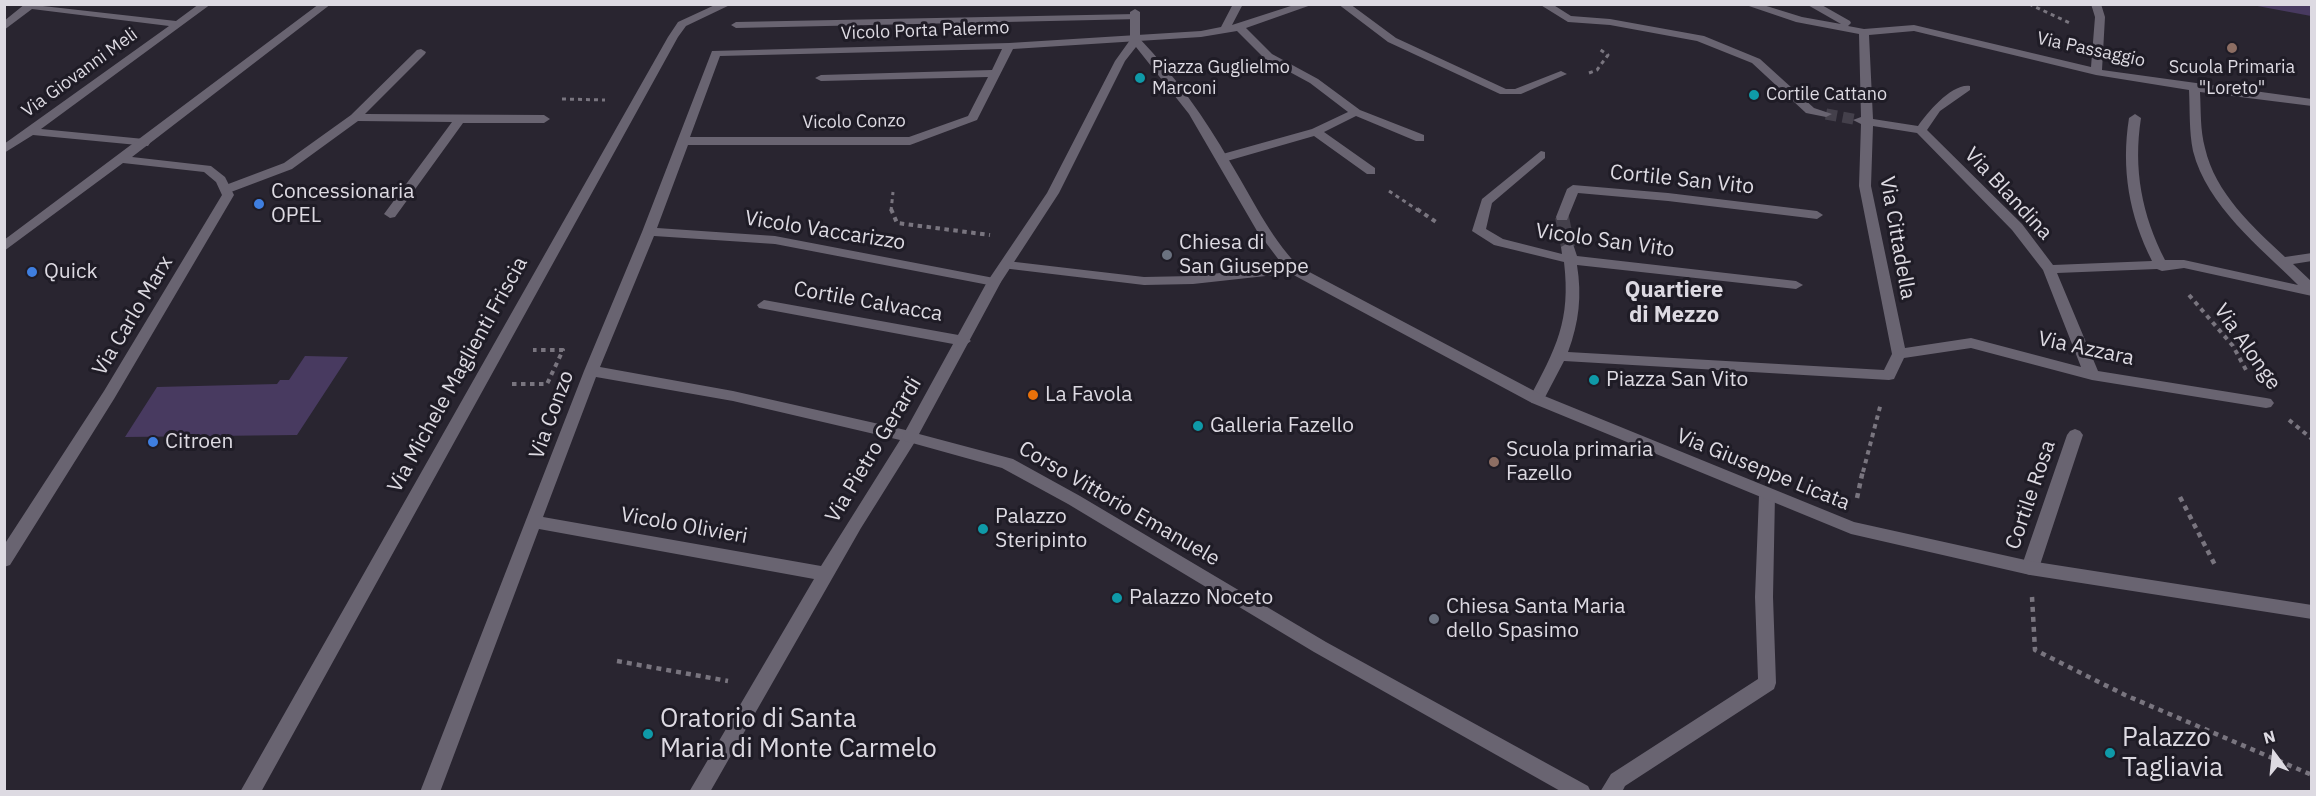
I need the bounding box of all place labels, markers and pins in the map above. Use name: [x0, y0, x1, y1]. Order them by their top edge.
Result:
marker: Scuola Primaria "Loreto": [2225, 41, 2239, 55]
place label: Piazza Guglielmo Marconi: [1152, 57, 1290, 100]
place label: Scuola Primaria "Loreto": [2169, 57, 2295, 100]
marker: Piazza Guglielmo Marconi: [1133, 71, 1147, 85]
place label: Cortile Cattano: [1766, 84, 1887, 106]
marker: Cortile Cattano: [1747, 88, 1761, 102]
place label: Concessionaria OPEL: [271, 179, 414, 229]
marker: Concessionaria OPEL: [252, 197, 266, 211]
place label: Chiesa di San Giuseppe: [1179, 230, 1309, 280]
marker: Chiesa di San Giuseppe: [1160, 248, 1174, 262]
place label: Quick: [44, 259, 98, 285]
marker: Quick: [25, 265, 39, 279]
place label: Piazza San Vito: [1606, 367, 1748, 393]
marker: Piazza San Vito: [1587, 373, 1601, 387]
place label: La Favola: [1045, 382, 1132, 408]
marker: La Favola: [1026, 388, 1040, 402]
place label: Galleria Fazello: [1210, 413, 1354, 439]
marker: Galleria Fazello: [1191, 419, 1205, 433]
place label: Citroen: [165, 429, 233, 455]
marker: Citroen: [146, 435, 160, 449]
place label: Scuola primaria Fazello: [1506, 437, 1653, 487]
marker: Scuola primaria Fazello: [1487, 455, 1501, 469]
place label: Palazzo Steripinto: [995, 504, 1087, 554]
marker: Palazzo Steripinto: [976, 522, 990, 536]
place label: Palazzo Noceto: [1129, 585, 1273, 611]
marker: Palazzo Noceto: [1110, 591, 1124, 605]
place label: Chiesa Santa Maria dello Spasimo: [1446, 594, 1625, 644]
marker: Chiesa Santa Maria dello Spasimo: [1427, 612, 1441, 626]
place label: Oratorio di Santa Maria di Monte Carmelo: [660, 703, 937, 764]
place label: Palazzo Tagliavia: [2122, 722, 2223, 784]
marker: Oratorio di Santa Maria di Monte Carmelo: [641, 727, 655, 741]
marker: Palazzo Tagliavia: [2103, 746, 2117, 760]

